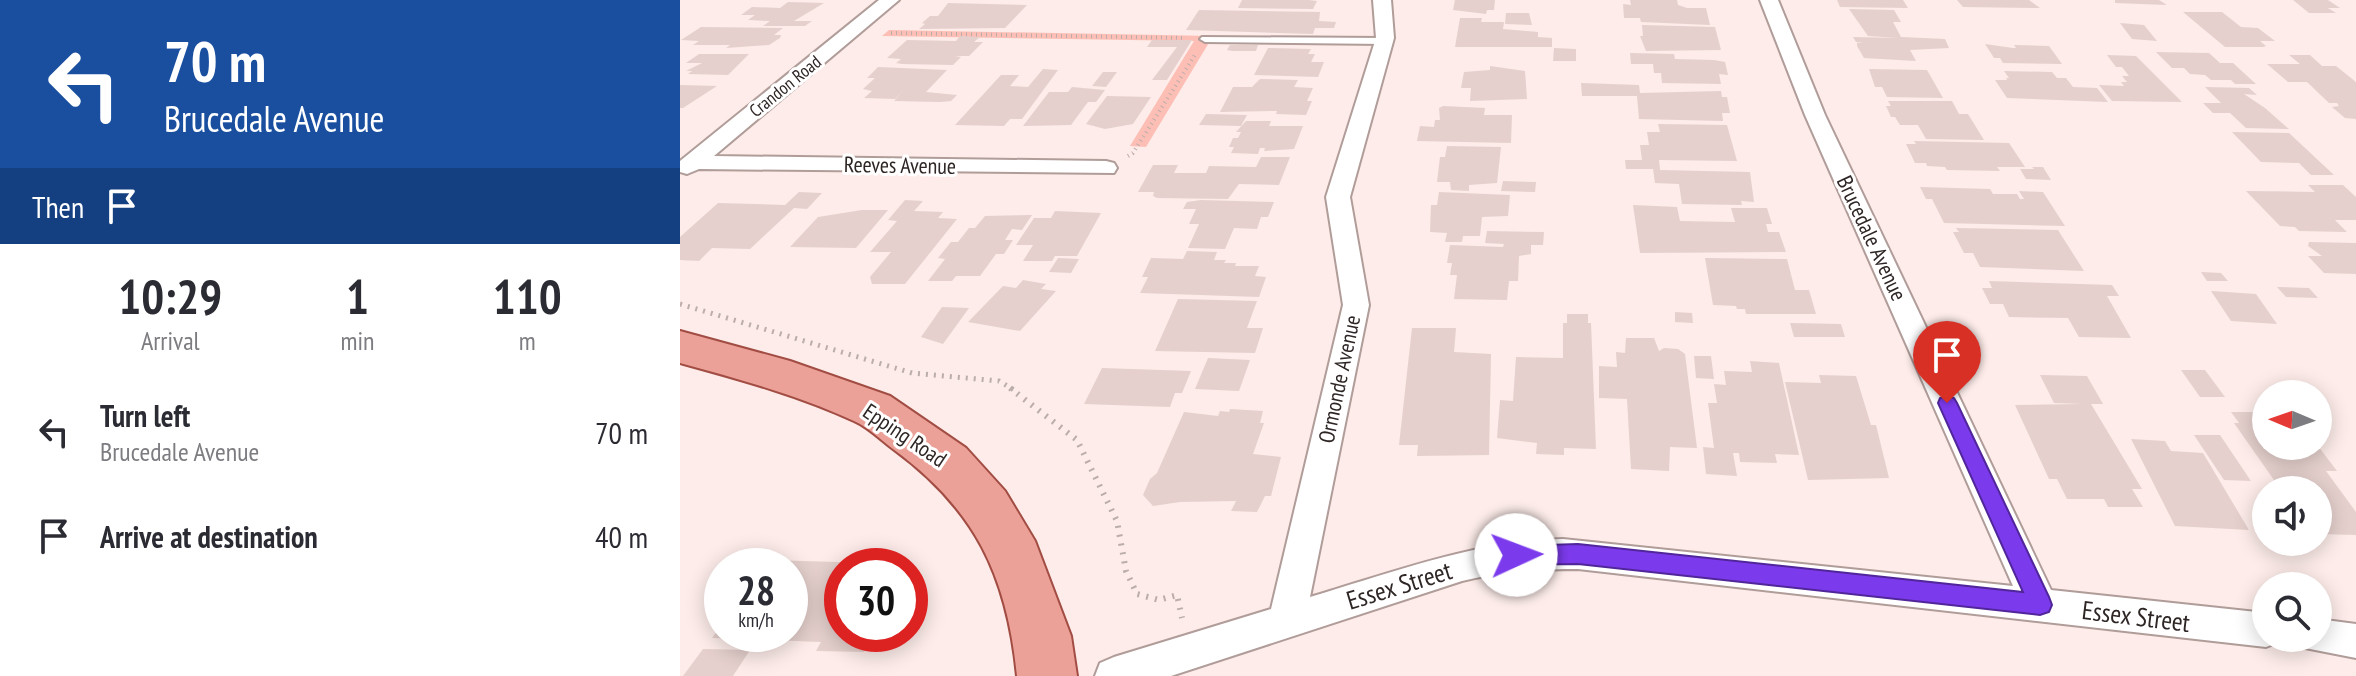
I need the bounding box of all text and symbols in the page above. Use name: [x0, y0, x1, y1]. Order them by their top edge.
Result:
text: 70 m: [164, 25, 266, 97]
icon: left: [32, 32, 136, 136]
street label: Crandon Road: [744, 50, 826, 122]
text: Brucedale Avenue: [164, 95, 384, 142]
street label: Reeves Avenue: [844, 150, 956, 180]
street label: Brucedale Avenue: [1831, 171, 1913, 305]
icon: arrive: [100, 184, 144, 228]
text: Then: [32, 187, 84, 226]
text: 10:29: [118, 265, 222, 327]
text: 1: [346, 265, 369, 327]
text: 110: [493, 265, 562, 327]
street label: Ormonde Avenue: [1312, 313, 1366, 445]
pin: [1913, 321, 1981, 403]
text: Arrival: [141, 324, 200, 357]
text: min: [340, 324, 374, 357]
text: m: [519, 324, 536, 357]
icon: arrive: [1925, 333, 1969, 377]
north arrow: [2252, 380, 2332, 460]
map controls: [2252, 380, 2332, 652]
text: Turn left: [100, 396, 190, 435]
street label: Epping Road: [858, 397, 952, 473]
icon: left: [32, 410, 76, 454]
text: 70 m: [595, 413, 648, 452]
text: Brucedale Avenue: [100, 435, 259, 468]
button: sound: [2252, 476, 2332, 556]
position arrow: [1474, 513, 1558, 597]
icon: arrive: [32, 514, 76, 558]
text: Arrive at destination: [100, 517, 318, 556]
text: 40 m: [595, 517, 648, 556]
speed limit sign: 30: [824, 548, 928, 652]
street label: Essex Street: [1342, 553, 1456, 617]
text: 28: [737, 564, 775, 616]
button: search: [2252, 572, 2332, 652]
street label: Essex Street: [2080, 593, 2192, 639]
text: km/h: [738, 607, 774, 633]

